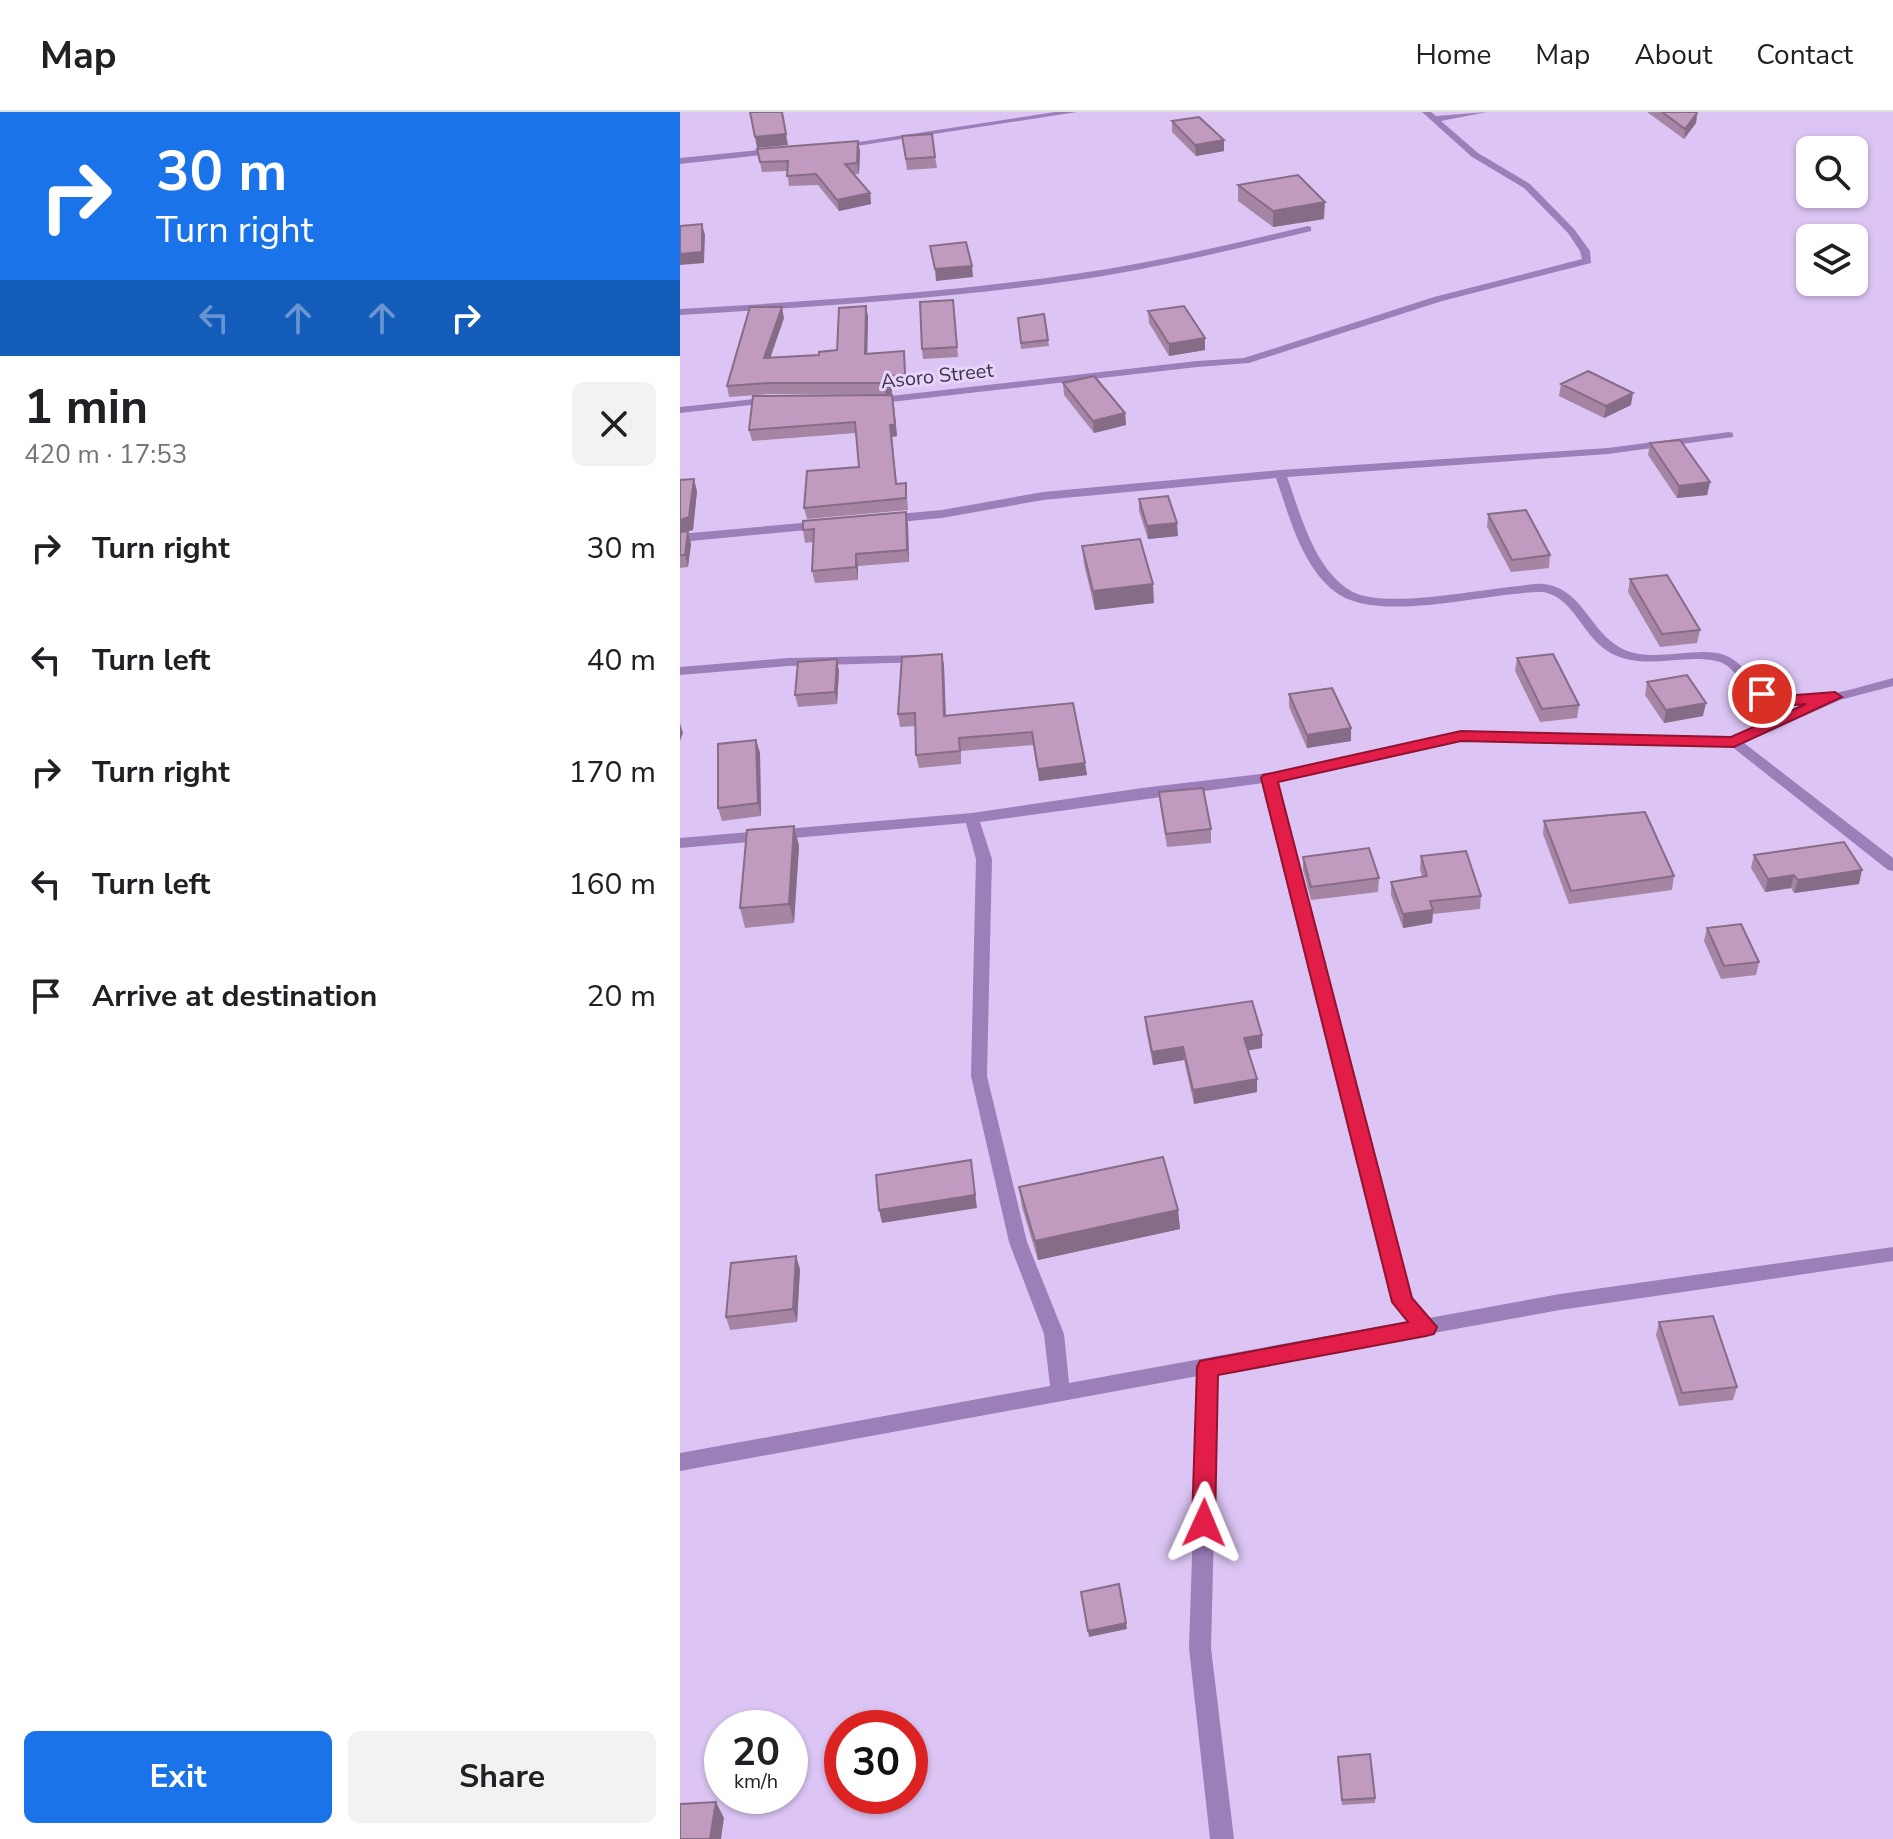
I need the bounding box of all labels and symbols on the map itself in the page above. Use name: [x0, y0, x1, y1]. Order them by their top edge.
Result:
street label: Asoro Street: [879, 357, 996, 395]
pin: [1728, 660, 1796, 728]
position arrow: [1162, 1481, 1246, 1565]
speed limit sign: 30: [824, 1710, 928, 1814]

